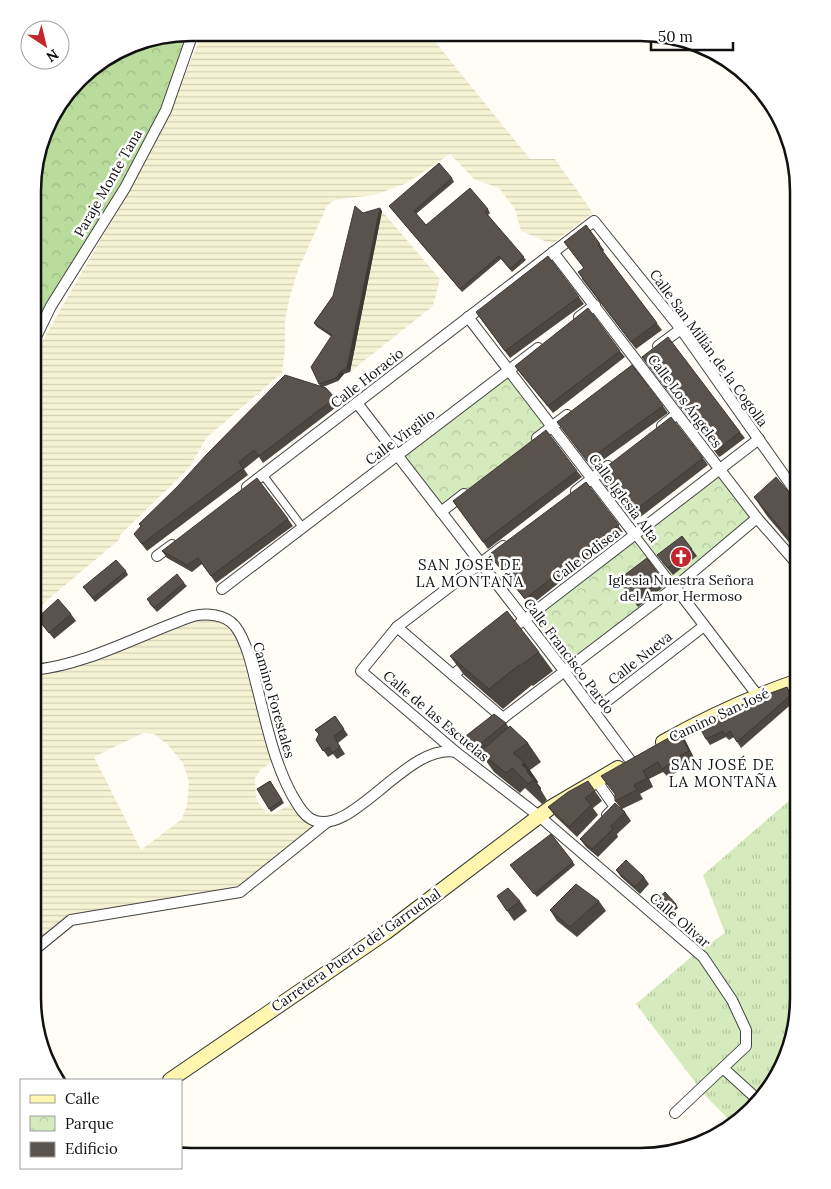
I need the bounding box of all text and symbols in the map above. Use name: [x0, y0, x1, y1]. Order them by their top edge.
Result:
north arrow: [20, 20, 70, 70]
scale bar: [651, 20, 734, 52]
text: 50 m: [658, 27, 693, 46]
text: N: [43, 45, 62, 66]
street label: Paraje Monte Tana: [70, 126, 146, 240]
street label: Calle San Millán de la Cogolla: [646, 266, 772, 430]
street label: Calle Horacio: [327, 344, 407, 412]
street label: Calle Los Ángeles: [644, 351, 726, 451]
street label: Calle Virgilio: [362, 405, 438, 469]
street label: Calle Iglesia Alta: [585, 450, 663, 546]
street label: Calle Odisea: [548, 524, 624, 586]
church icon: Iglesia Nuestra Señora del Amor Hermoso: [669, 545, 693, 569]
district label: SAN JOSÉ DE LA MONTAÑA: [416, 555, 524, 591]
place label: Iglesia Nuestra Señora del Amor Hermoso: [608, 571, 754, 605]
street label: Calle Francisco Pardo: [520, 595, 618, 717]
street label: Calle Nueva: [604, 627, 676, 689]
street label: Camino Forestales: [249, 640, 299, 760]
street label: Calle de las Escuelas: [379, 666, 493, 766]
street label: Camino San José: [666, 684, 772, 746]
district label: SAN JOSÉ DE LA MONTAÑA: [669, 755, 777, 791]
street label: Carretera Puerto del Garruchal: [268, 884, 444, 1016]
street label: Calle Olivar: [646, 889, 714, 951]
legend: [20, 1079, 182, 1169]
text: Calle: [65, 1089, 100, 1108]
text: Parque: [65, 1114, 114, 1133]
text: Edificio: [65, 1139, 118, 1158]

